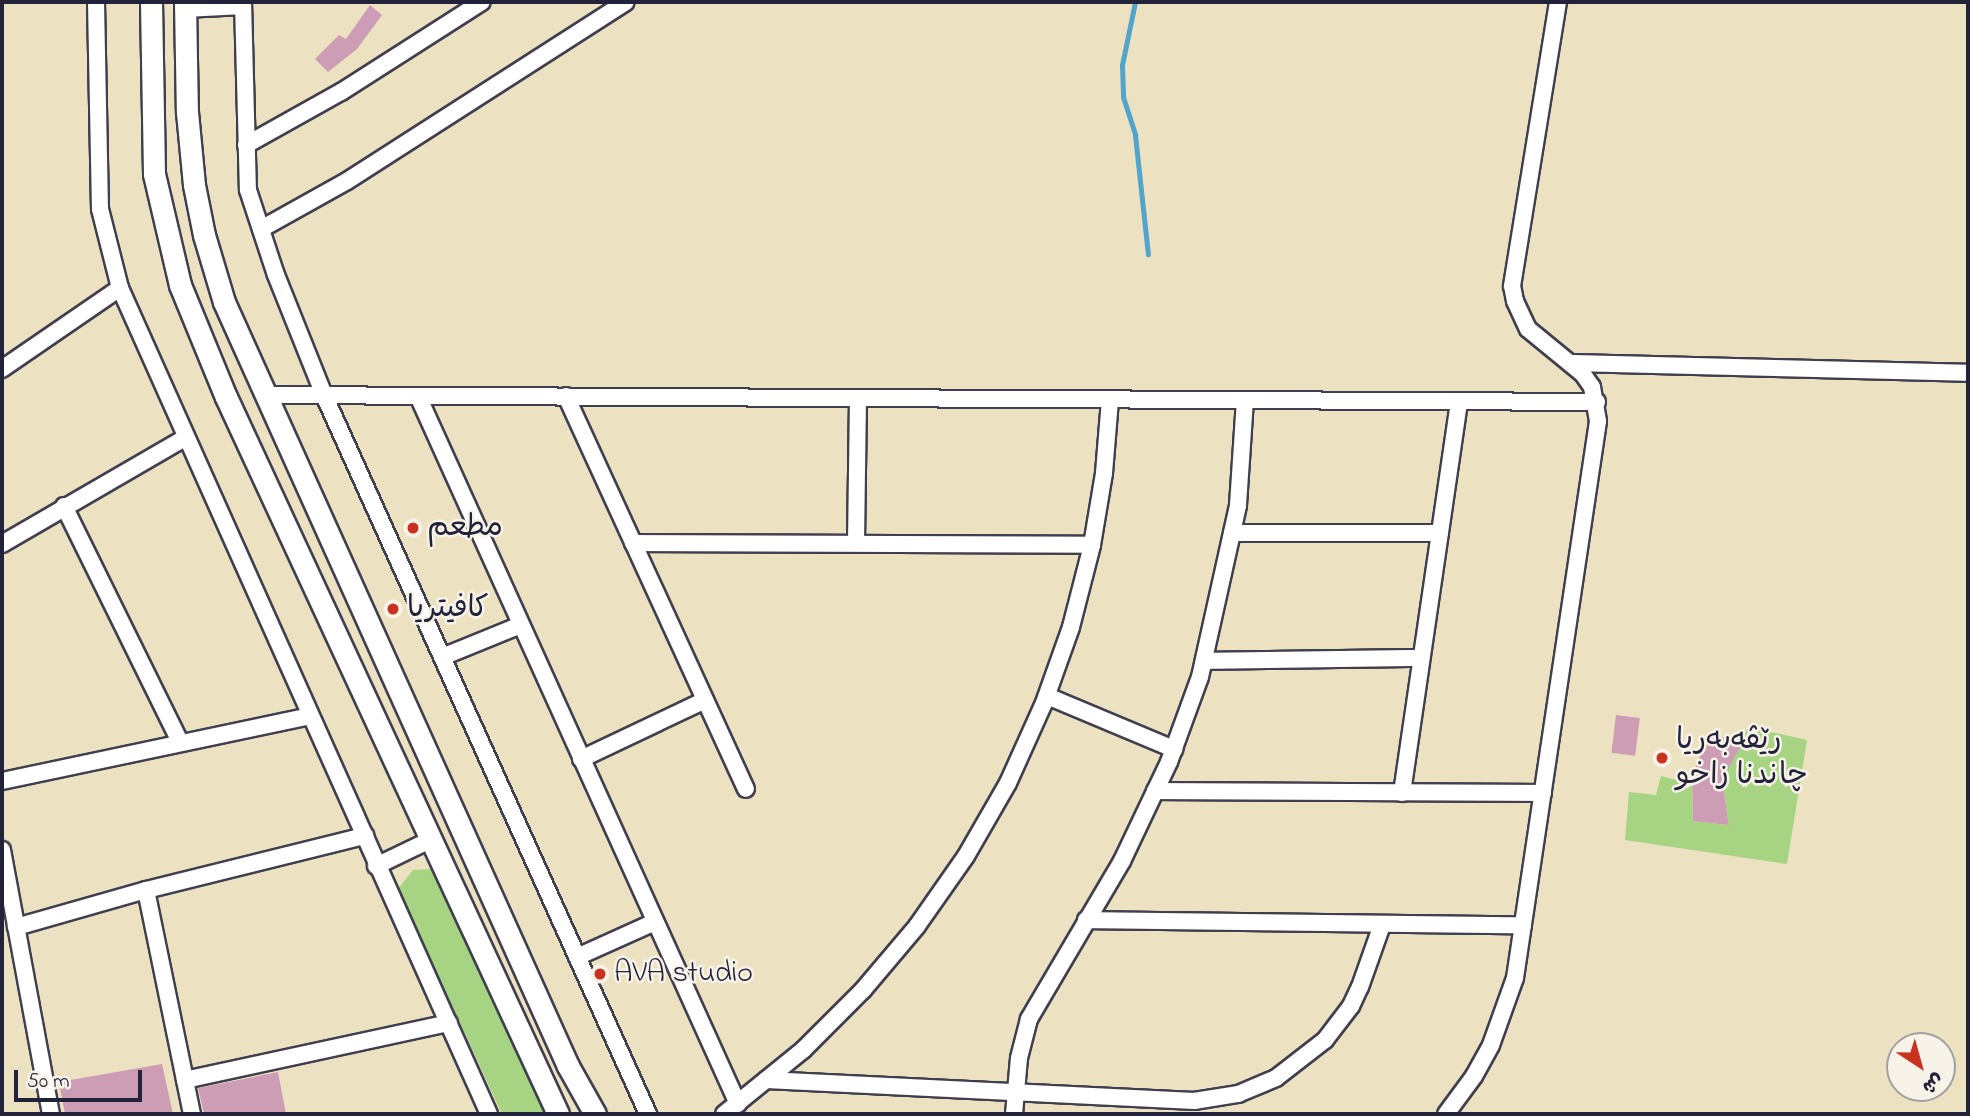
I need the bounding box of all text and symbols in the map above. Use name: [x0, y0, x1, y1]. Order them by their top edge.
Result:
place label: مطعم: [427, 510, 503, 546]
marker: مطعم: [405, 520, 421, 536]
place label: كافيتريا: [407, 591, 489, 627]
marker: كافيتريا: [385, 601, 401, 617]
place label: رێڤه‌به‌ريا چاندنا زاخو: [1676, 723, 1808, 794]
marker: رێڤه‌به‌ريا چاندنا زاخو: [1654, 750, 1670, 766]
place label: AVA studio: [614, 956, 753, 992]
marker: AVA studio: [592, 966, 608, 982]
north arrow: [1886, 1032, 1956, 1102]
scale bar: [18, 1056, 145, 1100]
text: ش: [1916, 1066, 1949, 1100]
text: 50 m: [27, 1067, 70, 1097]

